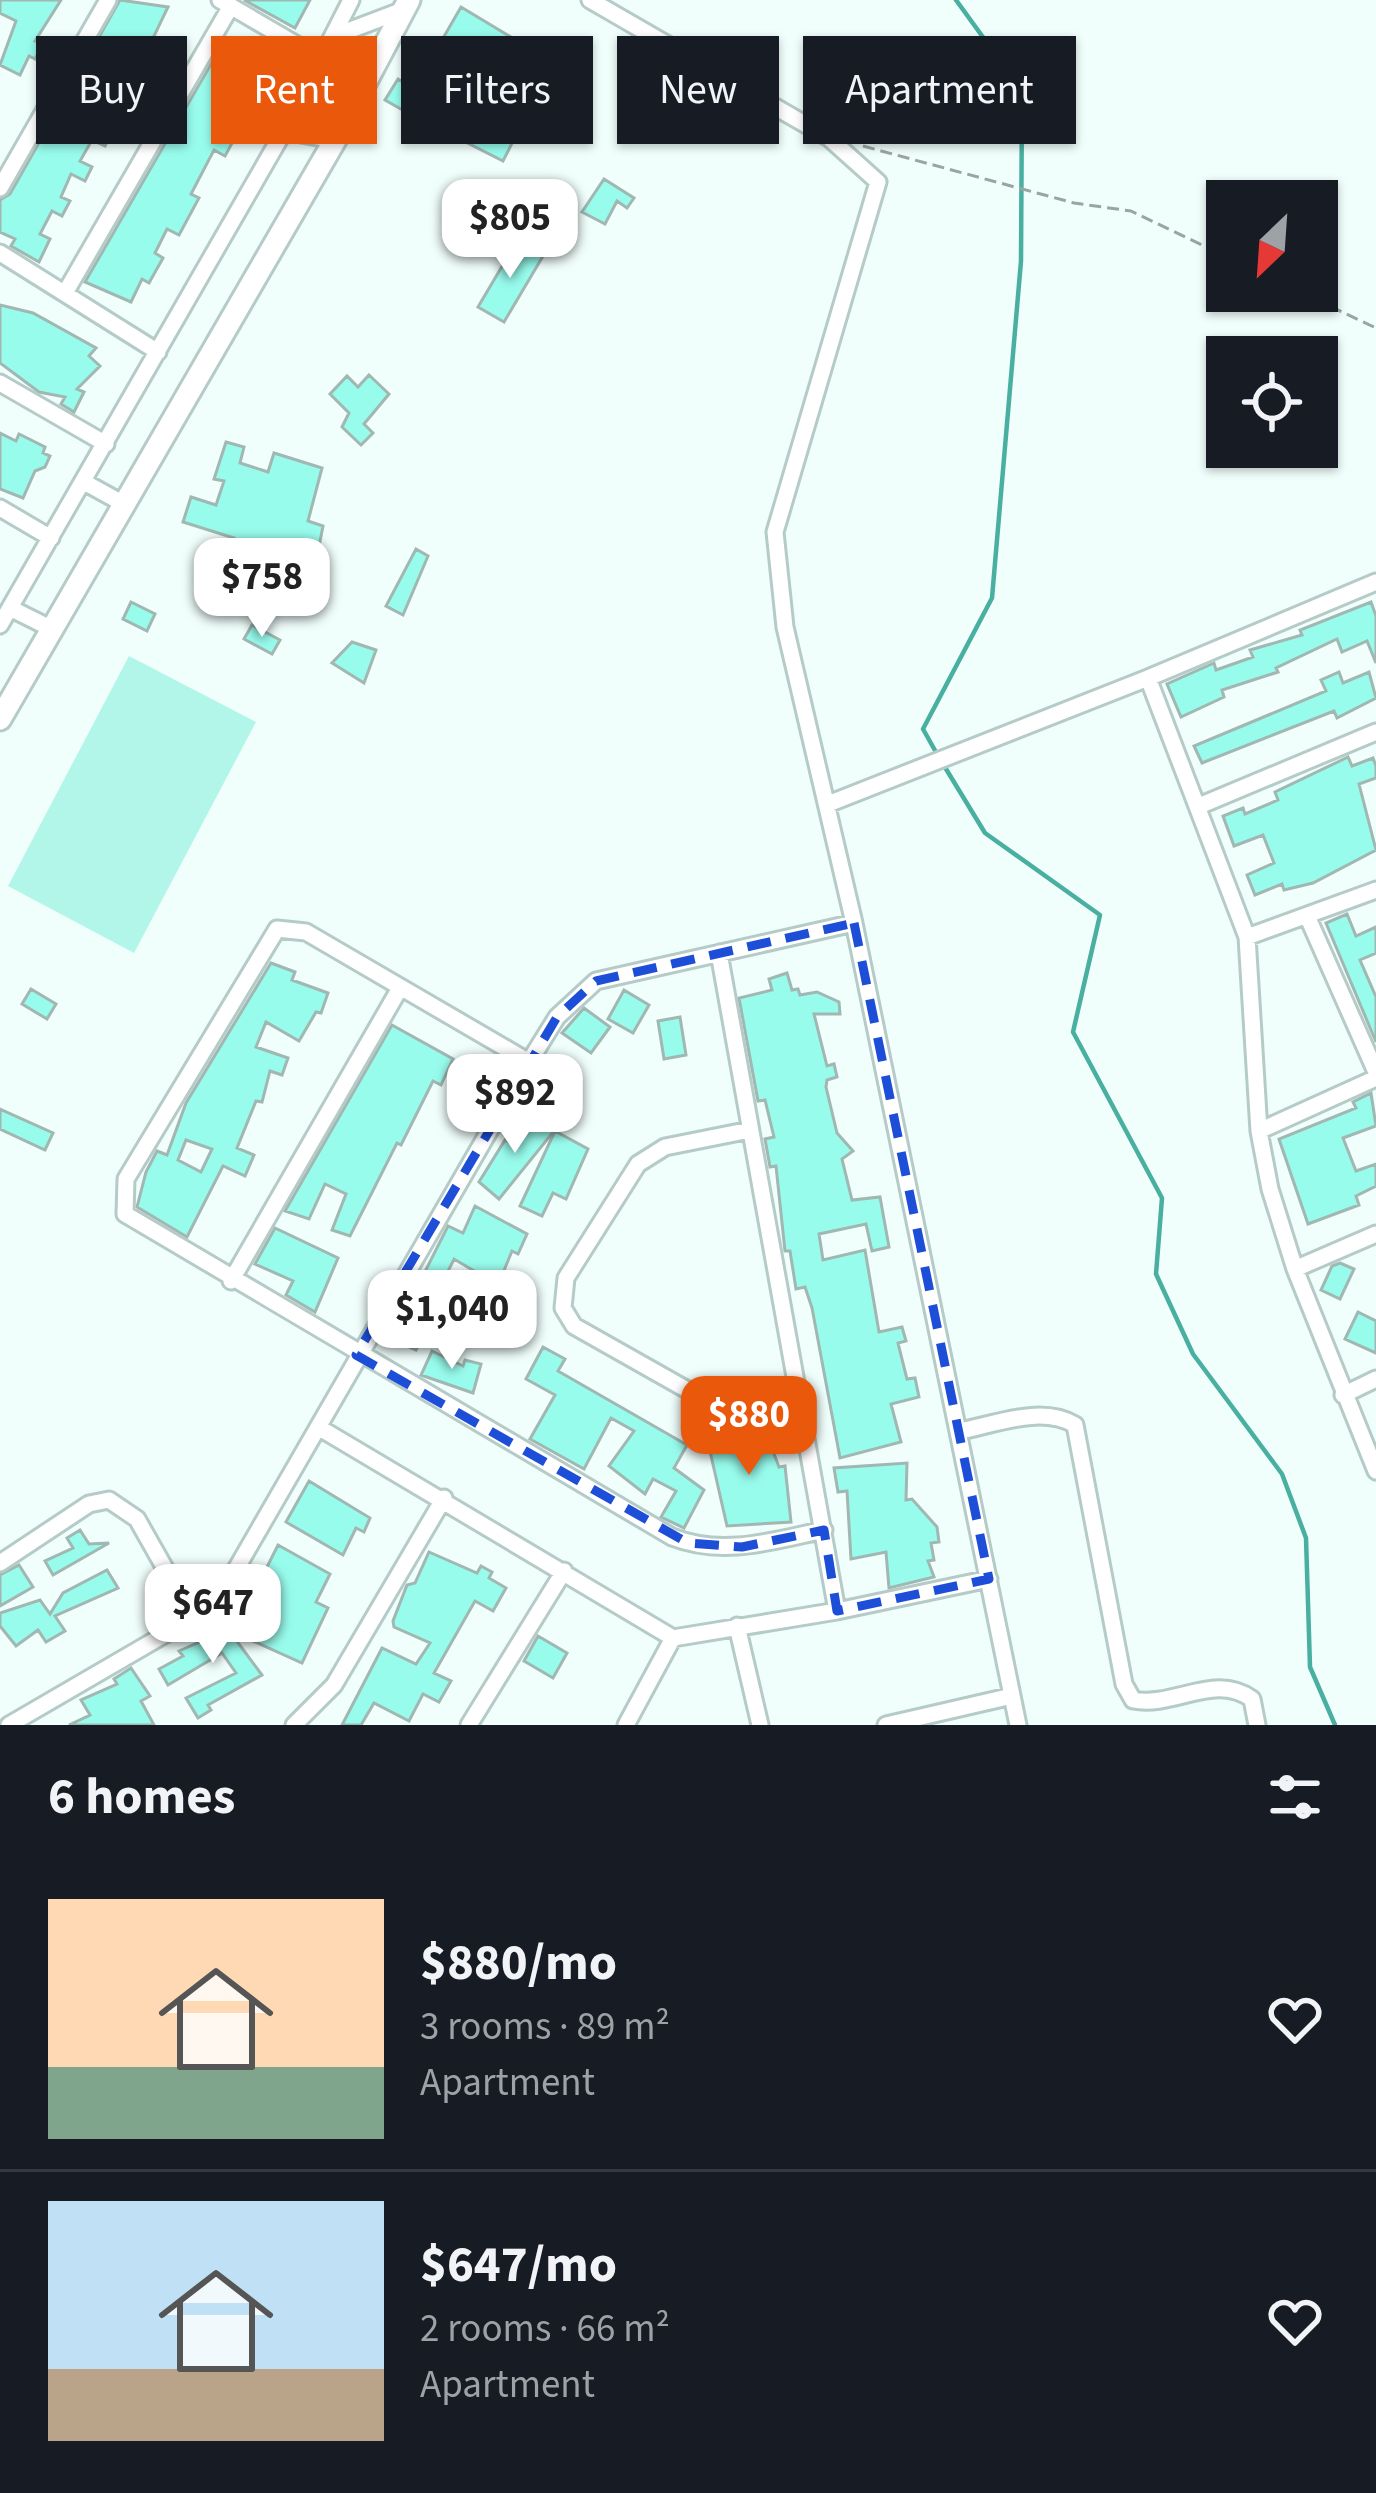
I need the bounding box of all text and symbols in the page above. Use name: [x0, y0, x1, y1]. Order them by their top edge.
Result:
chip: Buy: [36, 36, 187, 144]
chip: Rent: [211, 36, 377, 144]
chip: Filters: [401, 36, 593, 144]
chip: New: [617, 36, 779, 144]
chip: Apartment: [803, 36, 1076, 144]
pin: $805: [439, 179, 581, 281]
north arrow: [1206, 180, 1338, 312]
map controls: [1206, 180, 1338, 468]
text: $805: [469, 190, 551, 246]
button: locate: [1206, 336, 1338, 468]
pin: $758: [191, 538, 333, 640]
text: $758: [221, 549, 303, 605]
pin: $892: [444, 1054, 586, 1156]
text: $892: [474, 1065, 556, 1121]
pin: $1,040: [354, 1270, 550, 1372]
text: $1,040: [395, 1281, 509, 1337]
pin: $880: [678, 1376, 820, 1478]
text: $880: [708, 1387, 790, 1443]
pin: $647: [142, 1564, 284, 1666]
text: $647: [172, 1575, 254, 1631]
text: 6 homes: [48, 1761, 235, 1833]
icon: filters: [1262, 1764, 1328, 1830]
text: $880/mo: [420, 1927, 617, 1999]
icon: home: [144, 1947, 288, 2091]
icon: heart: [1262, 1986, 1328, 2052]
text: 3 rooms · 89 m²: [420, 1999, 670, 2055]
text: Apartment: [420, 2055, 595, 2111]
text: $647/mo: [420, 2229, 617, 2301]
icon: home: [144, 2249, 288, 2393]
icon: heart: [1262, 2288, 1328, 2354]
text: 2 rooms · 66 m²: [420, 2301, 670, 2357]
text: Apartment: [420, 2357, 595, 2413]

